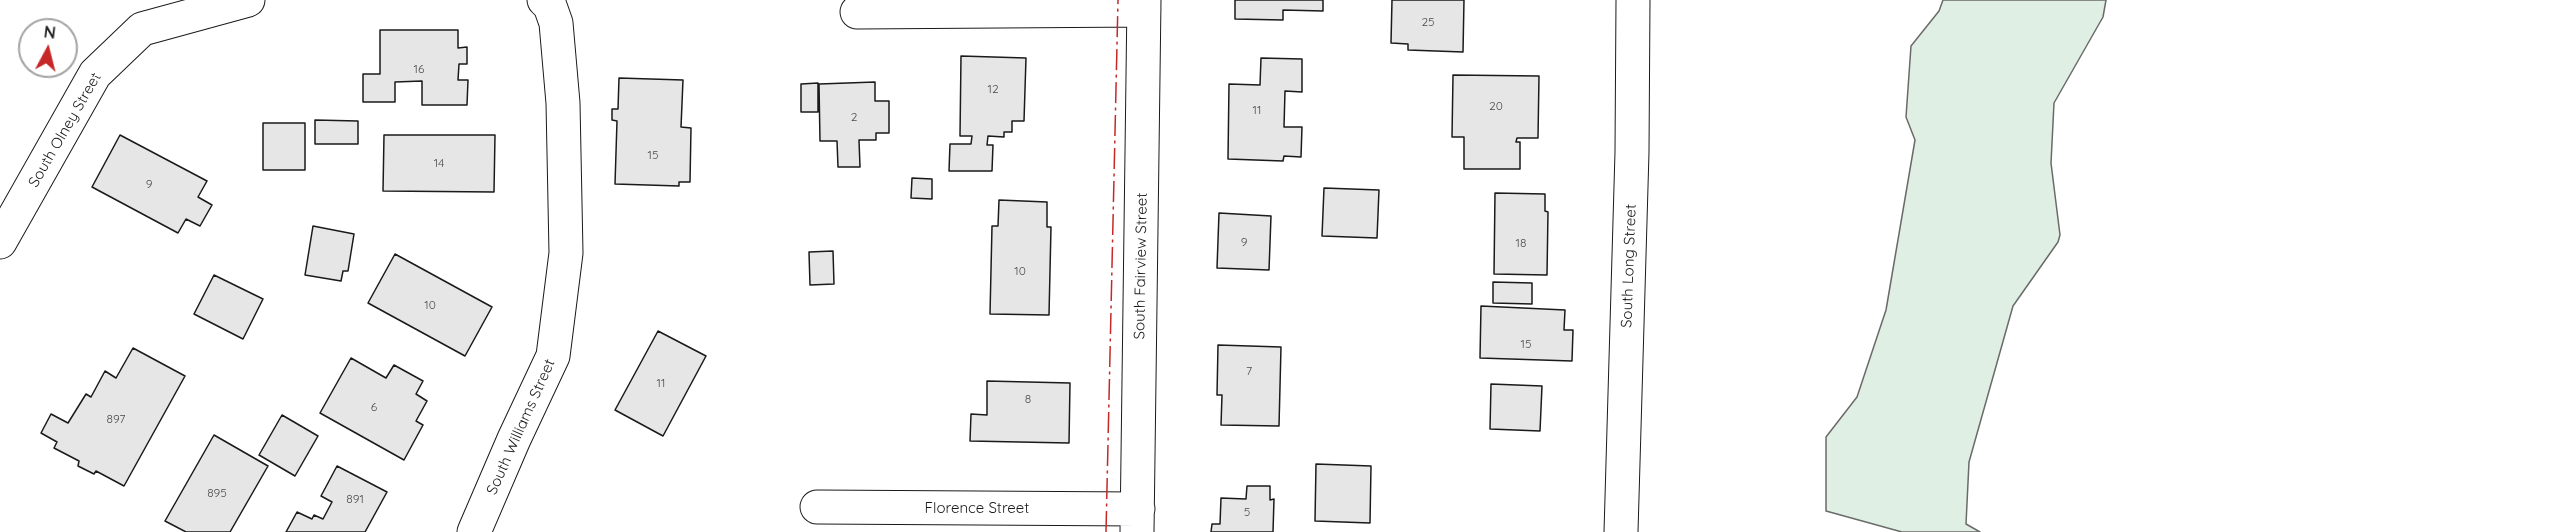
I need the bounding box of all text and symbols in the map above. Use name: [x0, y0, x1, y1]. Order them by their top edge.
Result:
house number: 25: [1421, 15, 1435, 29]
north arrow: [18, 18, 78, 78]
text: N: [43, 21, 57, 43]
house number: 16: [414, 62, 424, 76]
street label: South Olney Street: [25, 69, 105, 191]
house number: 12: [987, 82, 999, 96]
house number: 20: [1489, 99, 1503, 113]
house number: 11: [1253, 103, 1261, 117]
house number: 2: [851, 110, 857, 124]
house number: 15: [648, 148, 658, 162]
house number: 14: [434, 156, 444, 170]
house number: 9: [146, 177, 152, 191]
street label: South Fairview Street: [1131, 192, 1151, 340]
street label: South Long Street: [1618, 204, 1640, 328]
house number: 9: [1241, 235, 1247, 249]
house number: 18: [1516, 236, 1526, 250]
house number: 10: [1014, 264, 1026, 278]
house number: 10: [424, 298, 436, 312]
house number: 15: [1521, 337, 1531, 351]
street label: South Williams Street: [483, 356, 559, 498]
house number: 7: [1246, 364, 1252, 378]
house number: 11: [657, 376, 665, 390]
house number: 8: [1025, 392, 1031, 406]
house number: 6: [371, 400, 377, 414]
house number: 897: [107, 412, 125, 426]
house number: 895: [207, 486, 227, 500]
house number: 891: [346, 492, 364, 506]
street label: Florence Street: [925, 499, 1029, 517]
house number: 5: [1244, 505, 1250, 519]

